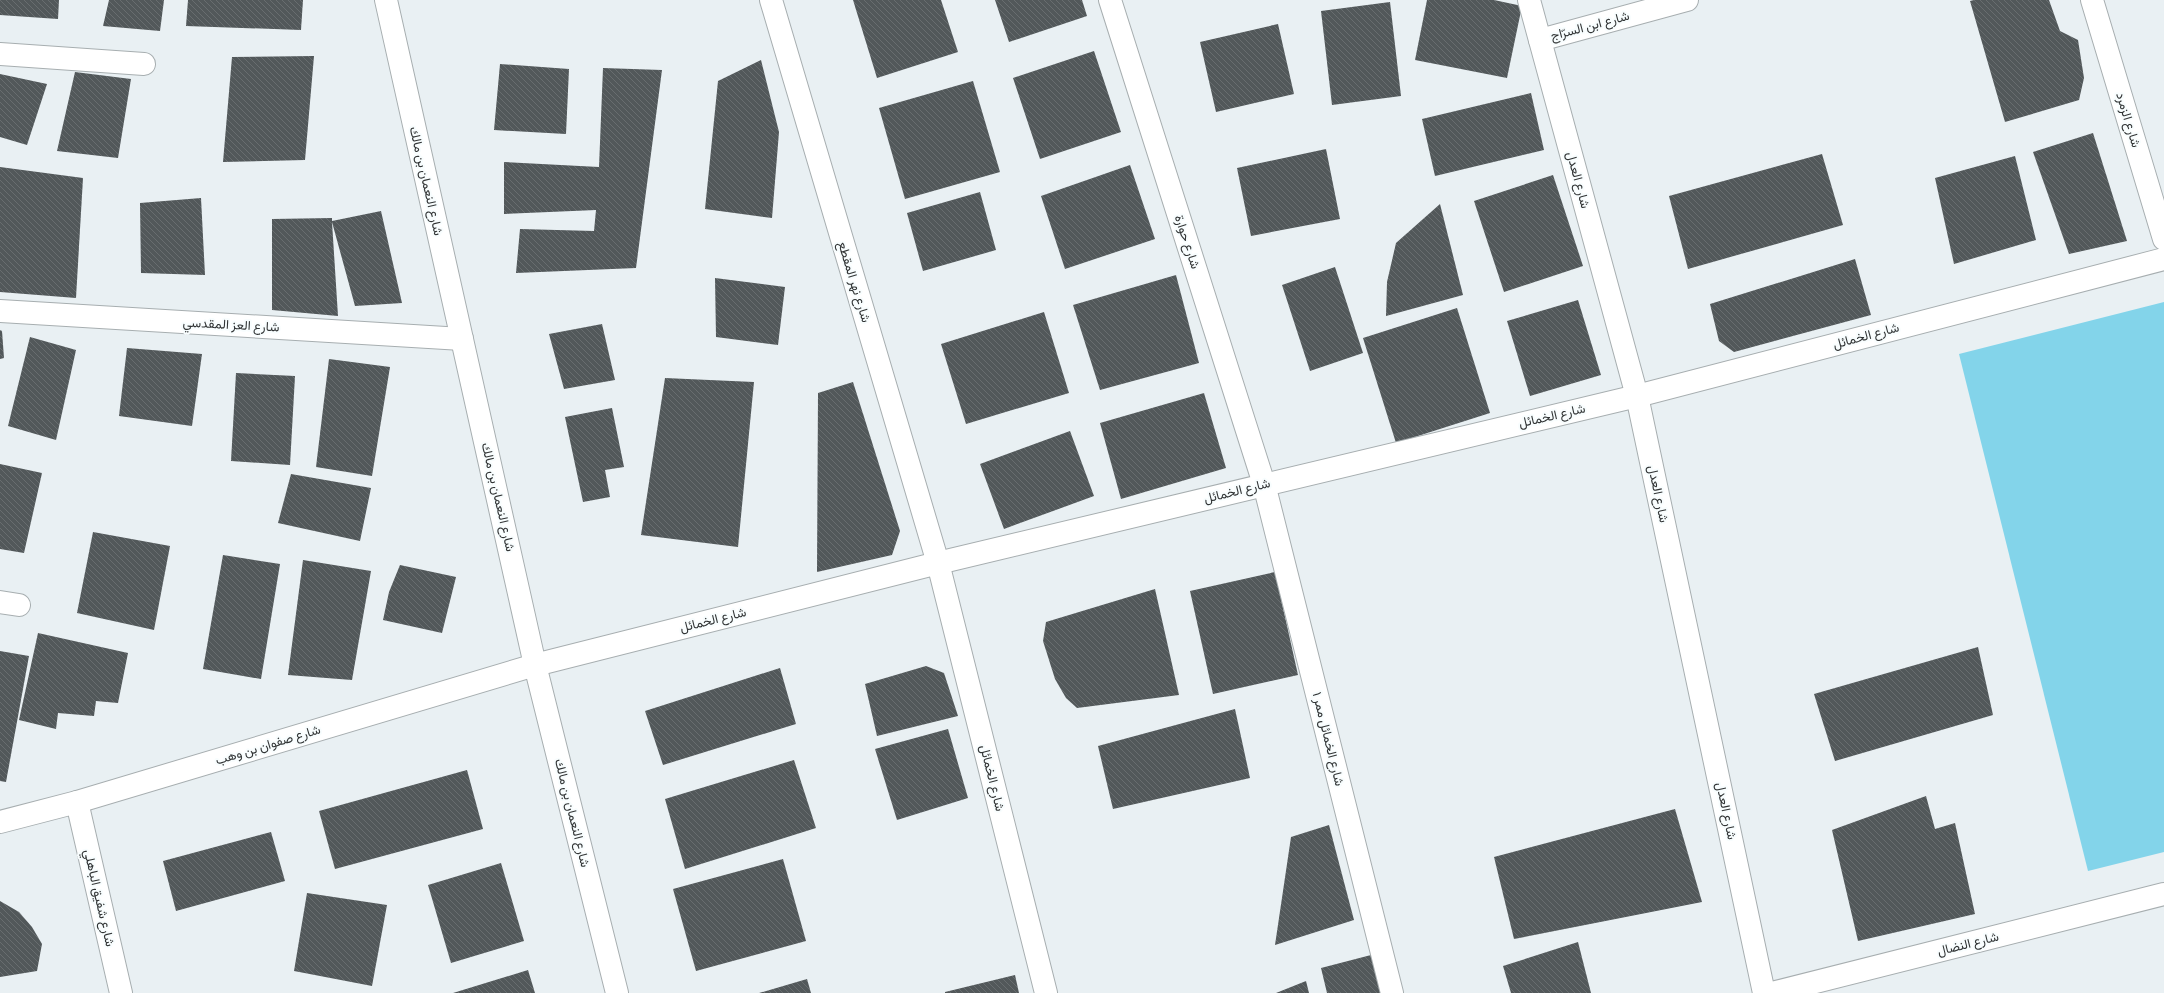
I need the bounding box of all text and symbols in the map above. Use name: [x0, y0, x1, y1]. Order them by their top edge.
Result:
street label: شارع ابن السرّاج: [1548, 7, 1632, 45]
street label: شارع الزمرد: [2111, 90, 2145, 150]
street label: شارع النعمان بن مالك: [405, 125, 447, 237]
street label: شارع العدل: [1562, 150, 1594, 210]
street label: شارع حوارة: [1170, 213, 1204, 271]
street label: شارع نهر المقطع: [833, 239, 875, 325]
street label: شارع العز المقدسي: [182, 313, 280, 338]
street label: شارع الخمائل: [1831, 319, 1901, 353]
street label: شارع الخمائل: [1517, 400, 1587, 432]
street label: شارع النعمان بن مالك: [477, 441, 519, 553]
street label: شارع العدل: [1643, 464, 1673, 524]
street label: شارع الخمائل: [1202, 474, 1272, 508]
street label: شارع الخمائل: [678, 603, 748, 637]
street label: شارع الخمائل ممر ١: [1308, 690, 1348, 788]
street label: شارع صفوان بن وهب: [213, 720, 323, 770]
street label: شارع الخمائل: [975, 743, 1009, 813]
street label: شارع النعمان بن مالك: [550, 757, 594, 869]
street label: شارع العدل: [1711, 781, 1741, 841]
street label: شارع شفيق الباهلي: [78, 848, 119, 949]
street label: شارع النضال: [1935, 928, 2001, 960]

